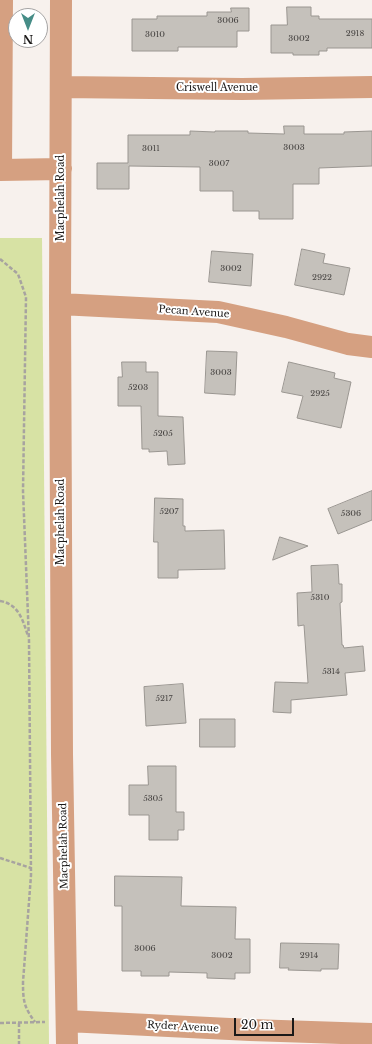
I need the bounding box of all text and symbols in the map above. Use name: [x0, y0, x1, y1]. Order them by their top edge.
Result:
north arrow: [8, 8, 48, 48]
house number: 3006: [217, 16, 239, 26]
house number: 2918: [346, 29, 364, 39]
house number: 3010: [145, 30, 165, 40]
text: N: [23, 32, 33, 46]
house number: 3002: [288, 34, 310, 44]
street label: Criswell Avenue: [176, 82, 258, 94]
house number: 3003: [283, 143, 305, 153]
house number: 3011: [142, 144, 160, 154]
street label: Macphelah Road: [55, 155, 67, 241]
house number: 3007: [209, 159, 229, 169]
house number: 3002: [220, 264, 242, 274]
house number: 2922: [312, 273, 332, 283]
street label: Pecan Avenue: [158, 304, 230, 320]
house number: 3003: [210, 368, 232, 378]
house number: 5203: [128, 383, 148, 393]
house number: 2925: [310, 389, 330, 399]
house number: 5205: [153, 429, 173, 439]
street label: Macphelah Road: [55, 479, 67, 565]
house number: 5207: [159, 507, 179, 517]
house number: 5306: [341, 509, 361, 519]
house number: 5310: [311, 593, 329, 603]
house number: 5314: [322, 667, 340, 677]
house number: 5217: [155, 694, 173, 704]
house number: 5305: [143, 794, 163, 804]
street label: Macphelah Road: [57, 803, 71, 889]
house number: 3006: [134, 944, 156, 954]
house number: 3002: [211, 951, 233, 961]
house number: 2914: [300, 951, 318, 961]
scale bar: [236, 1010, 296, 1036]
text: 20 m: [241, 1017, 273, 1032]
street label: Ryder Avenue: [147, 1019, 219, 1035]

